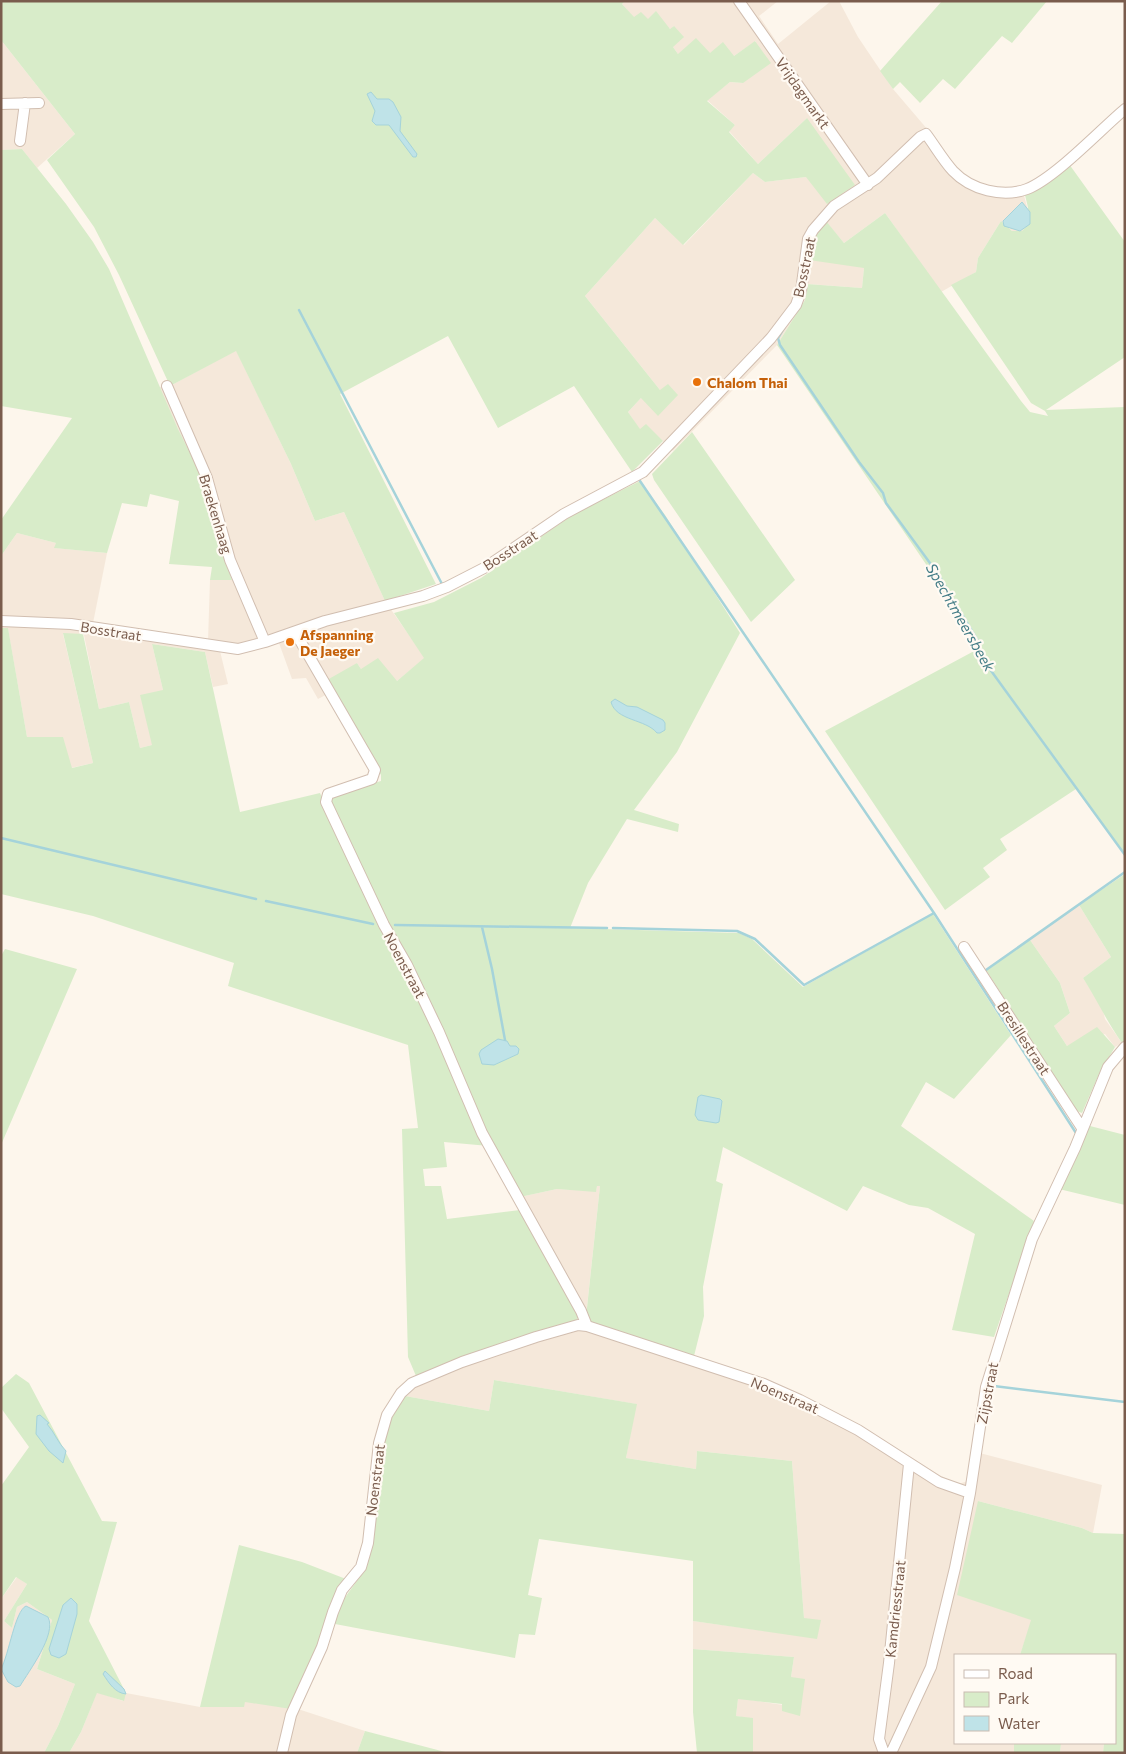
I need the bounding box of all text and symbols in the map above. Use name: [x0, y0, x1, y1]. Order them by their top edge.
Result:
street label: Vrijdagmarkt: [772, 54, 834, 132]
street label: Bosstraat: [789, 235, 819, 299]
place label: Chalom Thai: [707, 374, 788, 391]
marker: Chalom Thai: [691, 376, 703, 388]
street label: Braekenhaag: [196, 472, 236, 556]
street label: Bosstraat: [480, 526, 541, 574]
water label: Spechtmeersbeek: [923, 560, 1000, 675]
street label: Bosstraat: [79, 618, 143, 644]
place label: Afspanning De Jaeger: [300, 626, 374, 659]
marker: Afspanning De Jaeger: [284, 636, 296, 648]
street label: Noenstraat: [381, 929, 430, 1001]
street label: Bresillestraat: [994, 998, 1054, 1078]
street label: Zijpstraat: [973, 1360, 1001, 1425]
street label: Noenstraat: [748, 1373, 822, 1417]
street label: Noenstraat: [362, 1443, 388, 1517]
street label: Kamdriesstraat: [881, 1559, 909, 1659]
legend: [954, 1654, 1116, 1744]
text: Road: [998, 1664, 1033, 1682]
text: Park: [998, 1689, 1029, 1707]
text: Water: [998, 1714, 1040, 1732]

